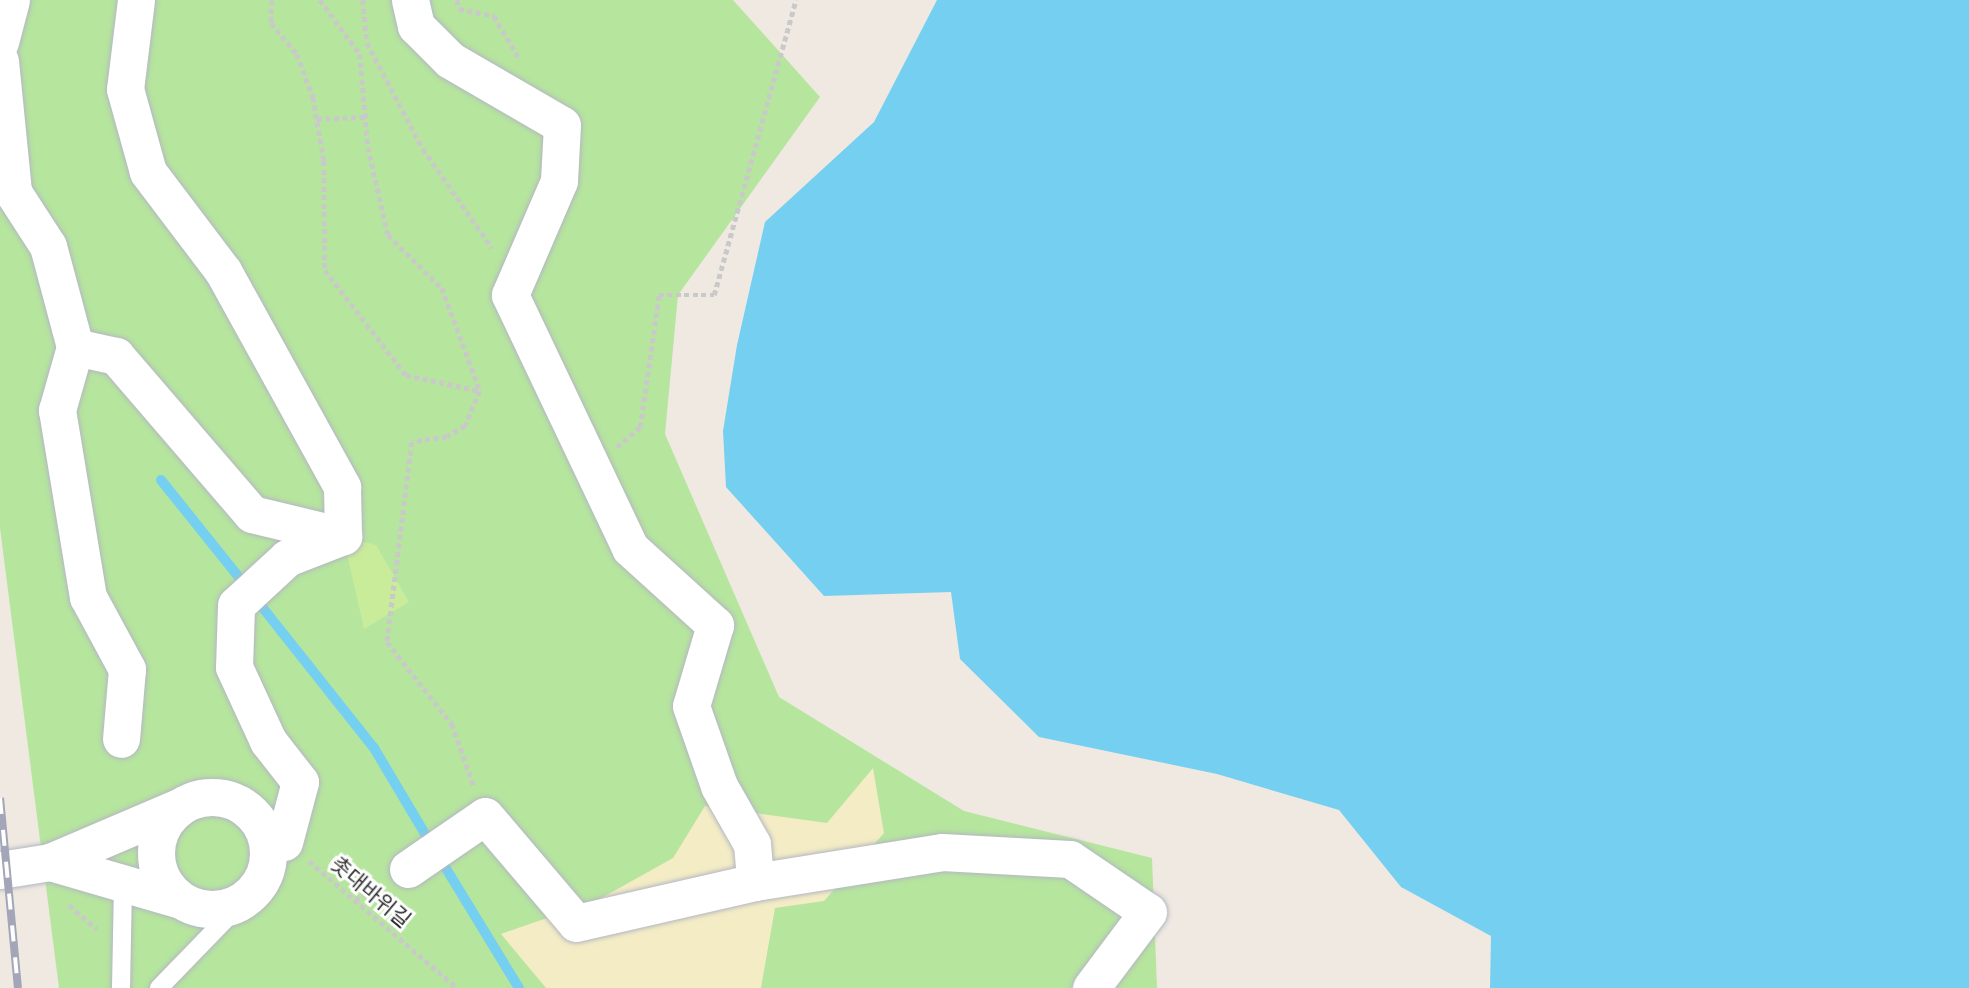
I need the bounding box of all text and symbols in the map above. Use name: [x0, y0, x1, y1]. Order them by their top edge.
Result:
street label: 촛대바위길: [325, 852, 415, 934]

